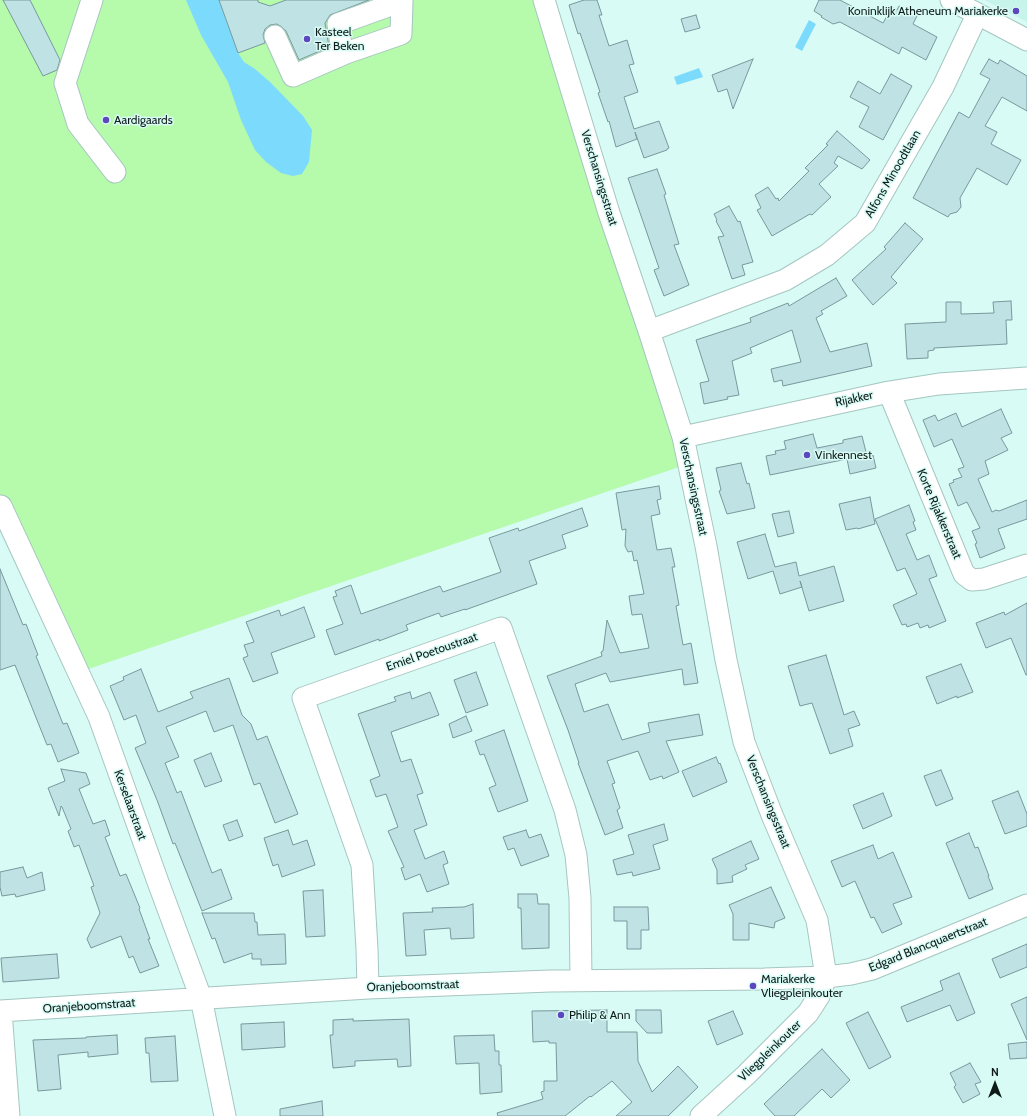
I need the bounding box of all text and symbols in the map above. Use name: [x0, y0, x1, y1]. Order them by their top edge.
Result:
place label: Koninklijk Atheneum Mariakerke: [848, 4, 1008, 18]
marker: Koninklijk Atheneum Mariakerke: [1011, 6, 1021, 16]
place label: Kasteel Ter Beken: [315, 25, 364, 53]
marker: Kasteel Ter Beken: [302, 34, 312, 44]
place label: Aardigaards: [114, 113, 173, 127]
marker: Aardigaards: [101, 115, 111, 125]
street label: Verschansingsstraat: [578, 128, 620, 228]
street label: Alfons Minoodtlaan: [862, 128, 924, 220]
street label: Rijakker: [834, 388, 874, 410]
street label: Verschansingsstraat: [676, 437, 710, 537]
place label: Vinkennest: [815, 448, 872, 462]
marker: Vinkennest: [802, 450, 812, 460]
street label: Korte Rijakkerstraat: [914, 467, 964, 561]
street label: Emiel Poetoustraat: [384, 630, 480, 674]
street label: Verschansingsstraat: [743, 753, 793, 851]
street label: Kerselaarstraat: [111, 768, 149, 842]
street label: Edgard Blancquaertstraat: [867, 915, 989, 975]
place label: Mariakerke Vliegpleinkouter: [761, 972, 843, 1000]
street label: Oranjeboomstraat: [366, 977, 460, 995]
marker: Mariakerke Vliegpleinkouter: [748, 981, 758, 991]
street label: Oranjeboomstraat: [42, 996, 136, 1016]
place label: Philip & Ann: [569, 1008, 630, 1022]
marker: Philip & Ann: [556, 1010, 566, 1020]
street label: Vliegpleinkouter: [736, 1017, 804, 1085]
north arrow: [975, 1064, 1015, 1104]
text: N: [991, 1065, 999, 1079]

